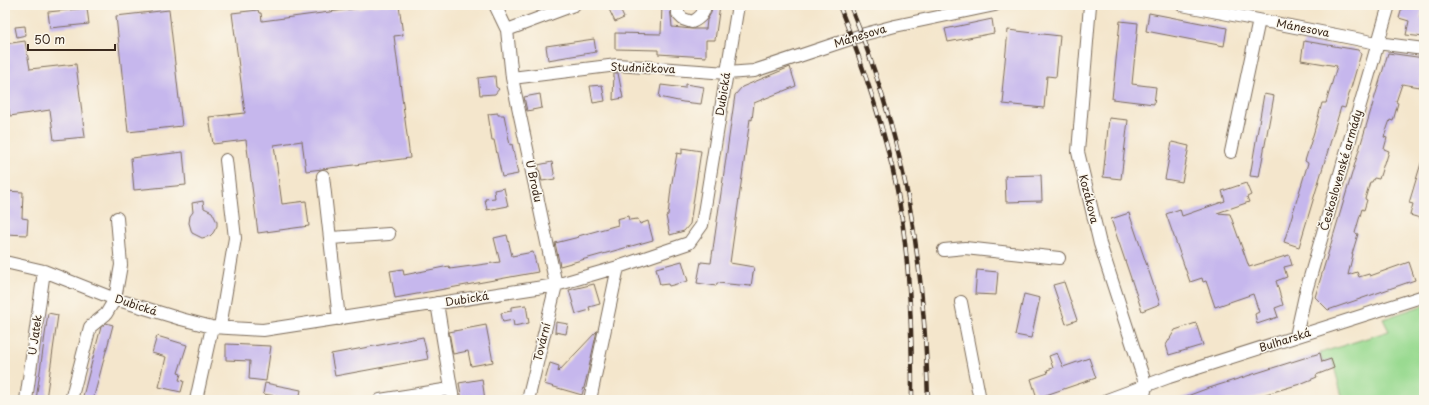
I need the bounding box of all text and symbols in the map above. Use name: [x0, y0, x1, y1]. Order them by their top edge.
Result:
street label: Mánesova: [1275, 14, 1331, 41]
street label: Mánesova: [832, 19, 888, 52]
scale bar: [28, 26, 115, 52]
text: 50 m: [34, 30, 65, 48]
street label: Studničkova: [610, 58, 676, 77]
street label: Dubická: [711, 71, 734, 117]
street label: Československé armády: [1315, 107, 1366, 232]
street label: U Brodu: [522, 158, 547, 204]
street label: Kozákova: [1075, 173, 1104, 225]
street label: Dubická: [444, 287, 490, 310]
street label: Dubická: [113, 290, 160, 319]
street label: U Jatek: [23, 313, 46, 356]
street label: Tovární: [529, 320, 555, 363]
street label: Bulharská: [1257, 323, 1313, 356]

